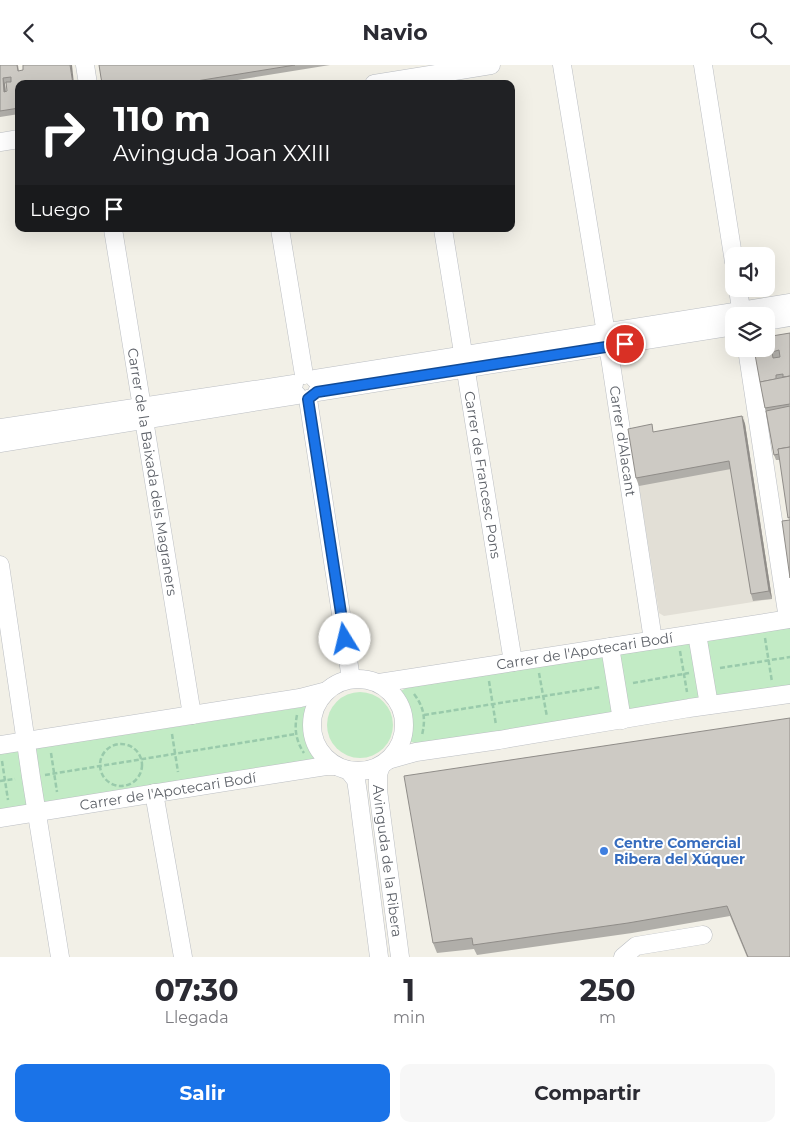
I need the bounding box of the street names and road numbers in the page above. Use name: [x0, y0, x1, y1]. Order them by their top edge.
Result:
street label: Carrer de la Baixada dels Magraners: [123, 346, 182, 597]
street label: Carrer d'Alacant: [605, 384, 640, 498]
street label: Carrer de Francesc Pons: [460, 390, 505, 560]
street label: Carrer de l'Apotecari Bodí: [495, 628, 675, 674]
street label: Carrer de l'Apotecari Bodí: [78, 768, 259, 814]
street label: Avinguda de la Ribera: [369, 785, 406, 938]

